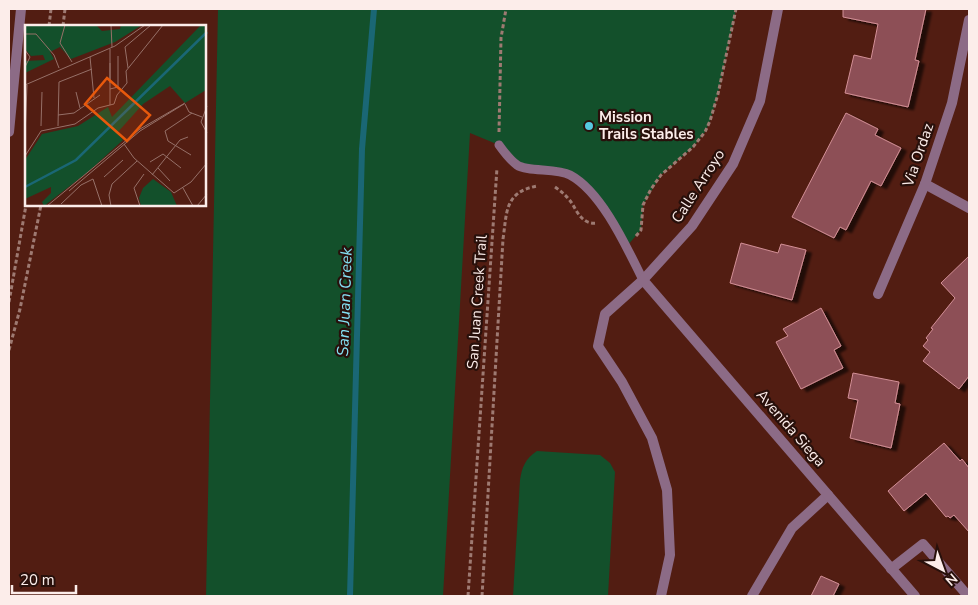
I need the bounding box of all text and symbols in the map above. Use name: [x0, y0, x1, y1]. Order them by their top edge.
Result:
inset map: [25, 25, 206, 206]
place label: Mission Trails Stables: [599, 107, 694, 144]
marker: Mission Trails Stables: [583, 120, 595, 132]
street label: Via Ordaz: [897, 120, 938, 190]
street label: Calle Arroyo: [667, 145, 729, 227]
street label: San Juan Creek Trail: [462, 233, 492, 370]
water label: San Juan Creek: [332, 246, 358, 357]
street label: Avenida Siega: [752, 385, 830, 471]
north arrow: [918, 545, 968, 595]
scale bar: [12, 562, 76, 594]
text: N: [941, 569, 961, 590]
text: 20 m: [20, 570, 55, 590]

